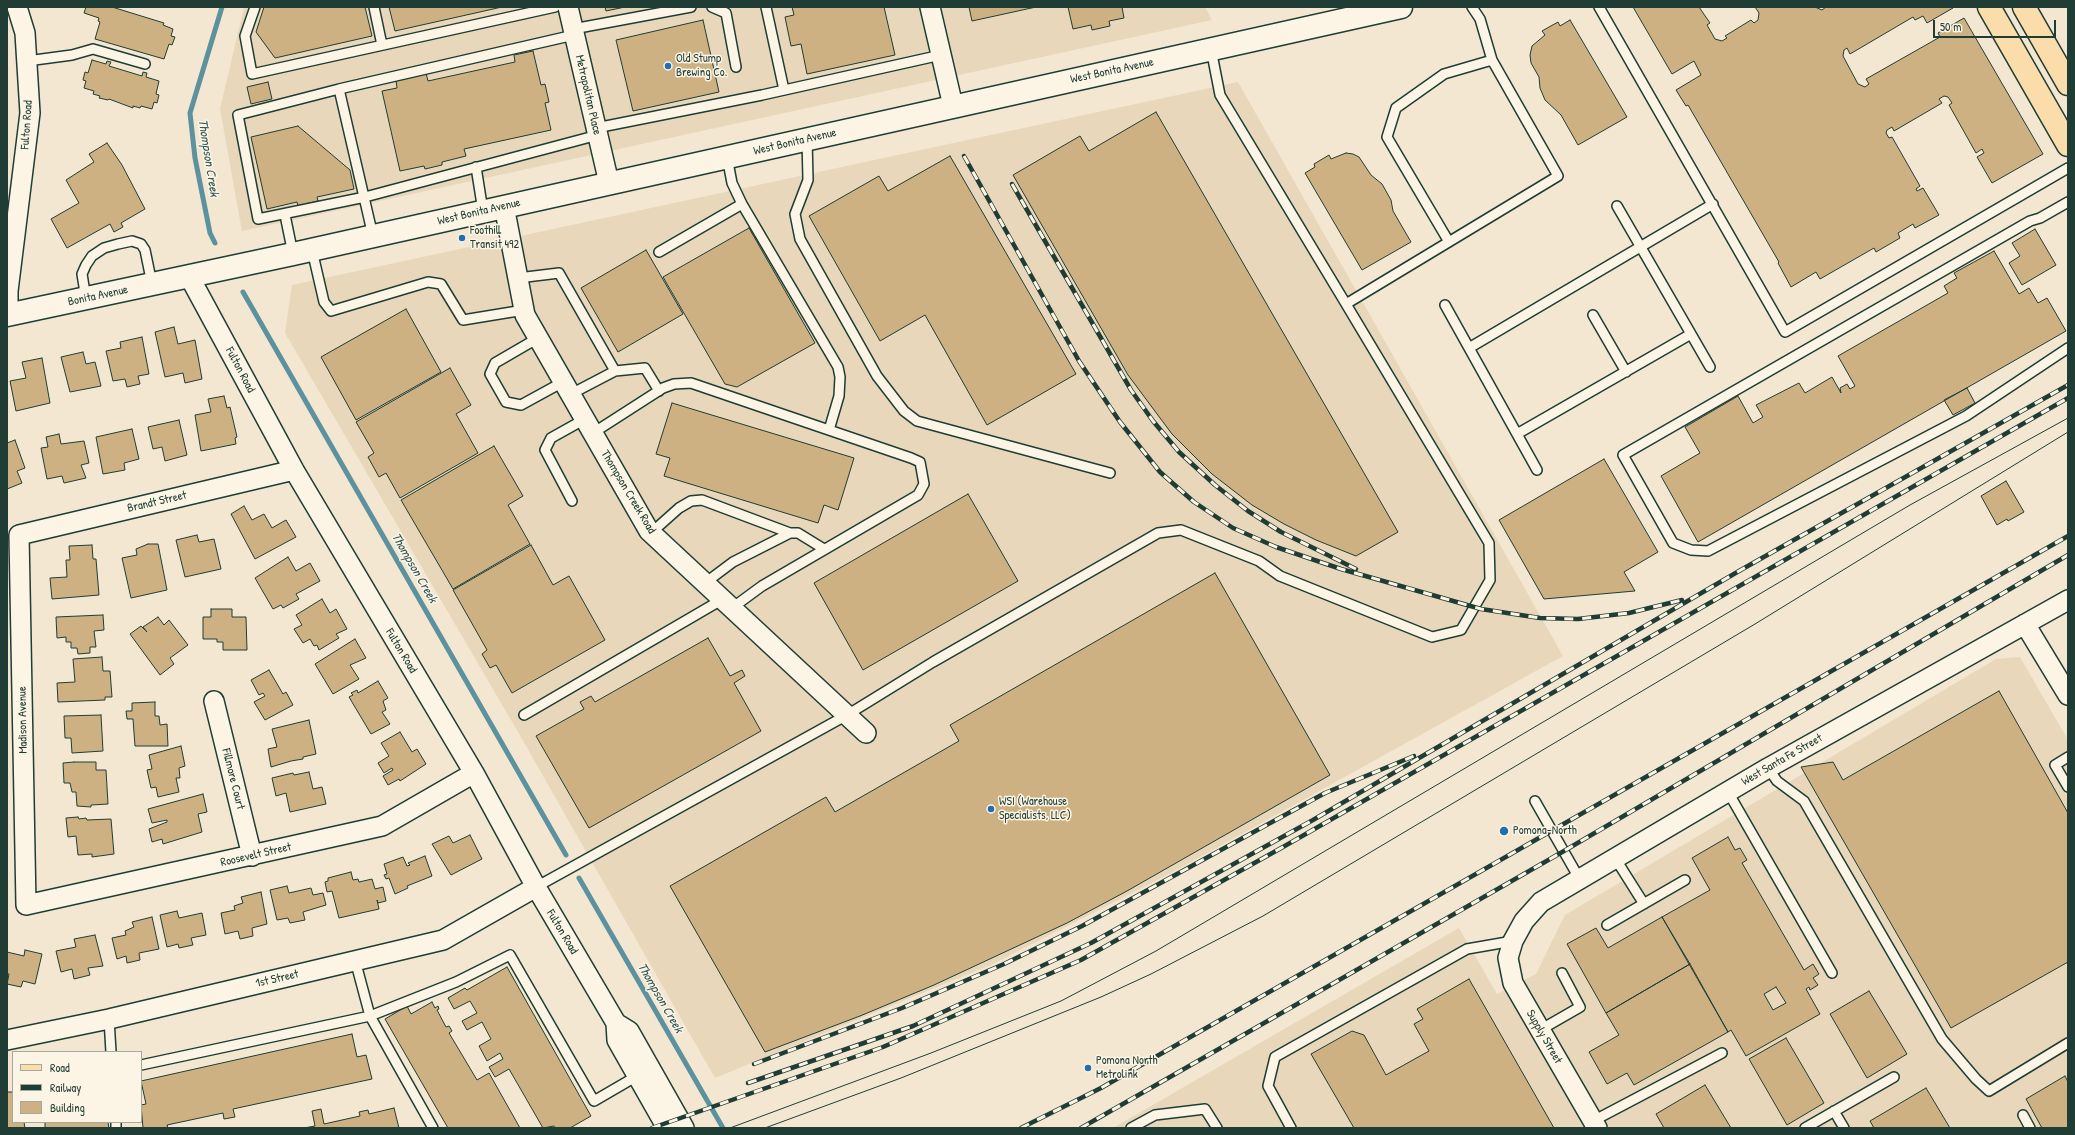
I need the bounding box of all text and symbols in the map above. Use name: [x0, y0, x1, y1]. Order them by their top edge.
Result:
scale bar: [1935, 12, 2058, 38]
text: 50 m: [1940, 18, 1961, 35]
place label: Old Stump Brewing Co.: [676, 52, 727, 80]
street label: Metropolitan Place: [572, 54, 604, 136]
street label: West Bonita Avenue: [1069, 55, 1155, 87]
marker: Old Stump Brewing Co.: [663, 61, 673, 71]
street label: Fulton Road: [18, 100, 36, 150]
water label: Thompson Creek: [194, 118, 222, 198]
street label: West Bonita Avenue: [752, 125, 838, 159]
street label: West Bonita Avenue: [436, 195, 522, 229]
place label: Foothill Transit 492: [470, 224, 519, 252]
marker: Foothill Transit 492: [457, 233, 467, 243]
street label: Bonita Avenue: [67, 283, 129, 309]
street label: Fulton Road: [222, 345, 258, 395]
street label: Thompson Creek Road: [597, 448, 659, 536]
street label: Brandt Street: [126, 488, 188, 516]
water label: Thompson Creek: [388, 530, 440, 606]
street label: Fulton Road: [382, 626, 420, 676]
street label: Madison Avenue: [15, 686, 31, 754]
street label: West Santa Fe Street: [1739, 731, 1825, 789]
street label: Fillmore Court: [218, 747, 248, 811]
place label: WSI (Warehouse Specialists, LLC): [999, 795, 1071, 823]
marker: WSI (Warehouse Specialists, LLC): [986, 804, 996, 814]
place label: Pomona–North: [1513, 824, 1577, 838]
marker: Pomona–North: [1498, 825, 1510, 837]
street label: Roosevelt Street: [219, 840, 293, 870]
street label: Fulton Road: [543, 907, 581, 957]
water label: Thompson Creek: [634, 960, 686, 1036]
street label: 1st Street: [254, 967, 300, 991]
street label: Supply Street: [1523, 1008, 1565, 1066]
legend: [12, 1051, 142, 1123]
place label: Pomona North Metrolink: [1096, 1054, 1157, 1082]
text: Road: [50, 1059, 70, 1076]
marker: Pomona North Metrolink: [1083, 1063, 1093, 1073]
text: Railway: [50, 1079, 81, 1096]
text: Building: [50, 1099, 85, 1116]

